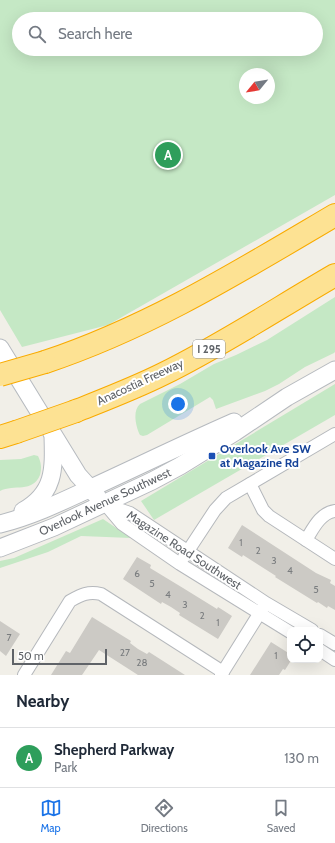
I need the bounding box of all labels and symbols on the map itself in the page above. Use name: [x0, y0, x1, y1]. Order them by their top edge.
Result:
north arrow: [239, 68, 275, 104]
pin: A: [155, 140, 181, 170]
road number: I 295: [193, 340, 225, 358]
street label: Anacostia Freeway: [94, 355, 185, 408]
your location: [168, 394, 188, 414]
place label: Overlook Ave SW at Magazine Rd: [220, 441, 311, 470]
marker: Overlook Ave SW at Magazine Rd: [207, 451, 217, 461]
street label: Overlook Avenue Southwest: [36, 464, 173, 539]
street label: Magazine Road Southwest: [124, 507, 244, 592]
house number: 1: [239, 536, 243, 549]
house number: 2: [255, 544, 261, 557]
house number: 3: [271, 554, 277, 567]
house number: 4: [287, 564, 293, 577]
house number: 6: [134, 567, 140, 580]
house number: 5: [149, 577, 155, 590]
house number: 5: [313, 583, 319, 596]
house number: 4: [165, 588, 171, 601]
house number: 3: [182, 598, 188, 611]
house number: 2: [199, 609, 205, 622]
house number: 1: [216, 616, 220, 629]
house number: 7: [6, 631, 12, 644]
house number: 27: [120, 646, 130, 659]
scale bar: [12, 647, 107, 666]
house number: 1: [274, 649, 278, 662]
house number: 28: [136, 656, 148, 669]

